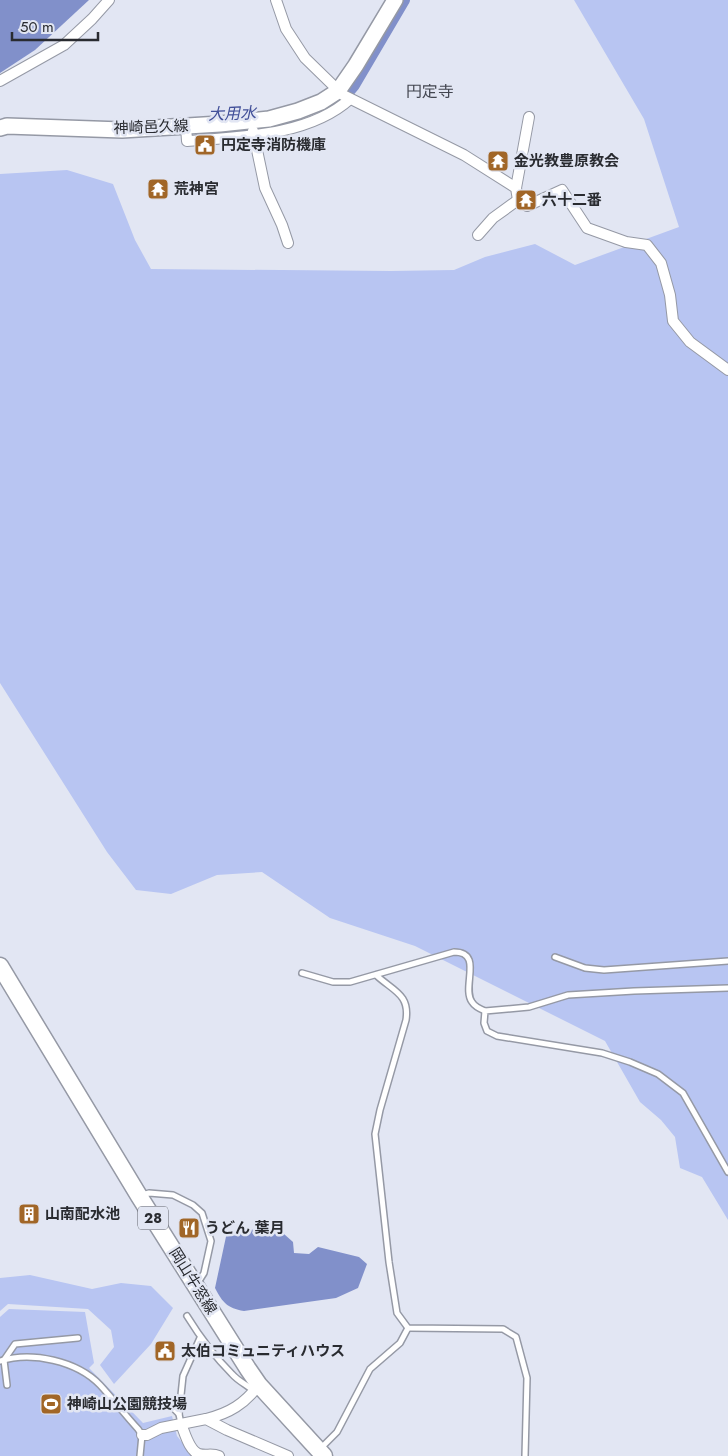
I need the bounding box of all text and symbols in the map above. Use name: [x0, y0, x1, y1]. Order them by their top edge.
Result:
scale bar: [12, 10, 99, 42]
text: 50 m: [20, 16, 54, 38]
district label: 円定寺: [406, 80, 454, 103]
water label: 大用水: [208, 101, 258, 126]
street label: 神崎邑久線: [113, 115, 189, 139]
public building icon: 円定寺消防機庫: [193, 133, 217, 157]
place label: 円定寺消防機庫: [221, 134, 326, 156]
temple icon: 金光教豊原教会: [486, 149, 510, 173]
place label: 金光教豊原教会: [514, 150, 619, 172]
temple icon: 荒神宮: [146, 177, 170, 201]
place label: 荒神宮: [174, 178, 219, 200]
temple icon: 六十二番: [514, 188, 538, 212]
place label: 六十二番: [542, 189, 602, 211]
building icon: 山南配水池: [17, 1202, 41, 1226]
place label: 山南配水池: [45, 1203, 120, 1225]
road number: 28: [138, 1206, 168, 1230]
restaurant icon: うどん 葉月: [177, 1216, 201, 1240]
place label: うどん 葉月: [205, 1217, 285, 1239]
street label: 岡山牛窓線: [164, 1243, 222, 1319]
public building icon: 太伯コミュニティハウス: [153, 1339, 177, 1363]
place label: 太伯コミュニティハウス: [181, 1340, 345, 1362]
sports icon: 神崎山公園競技場: [39, 1392, 63, 1416]
place label: 神崎山公園競技場: [66, 1393, 187, 1415]

